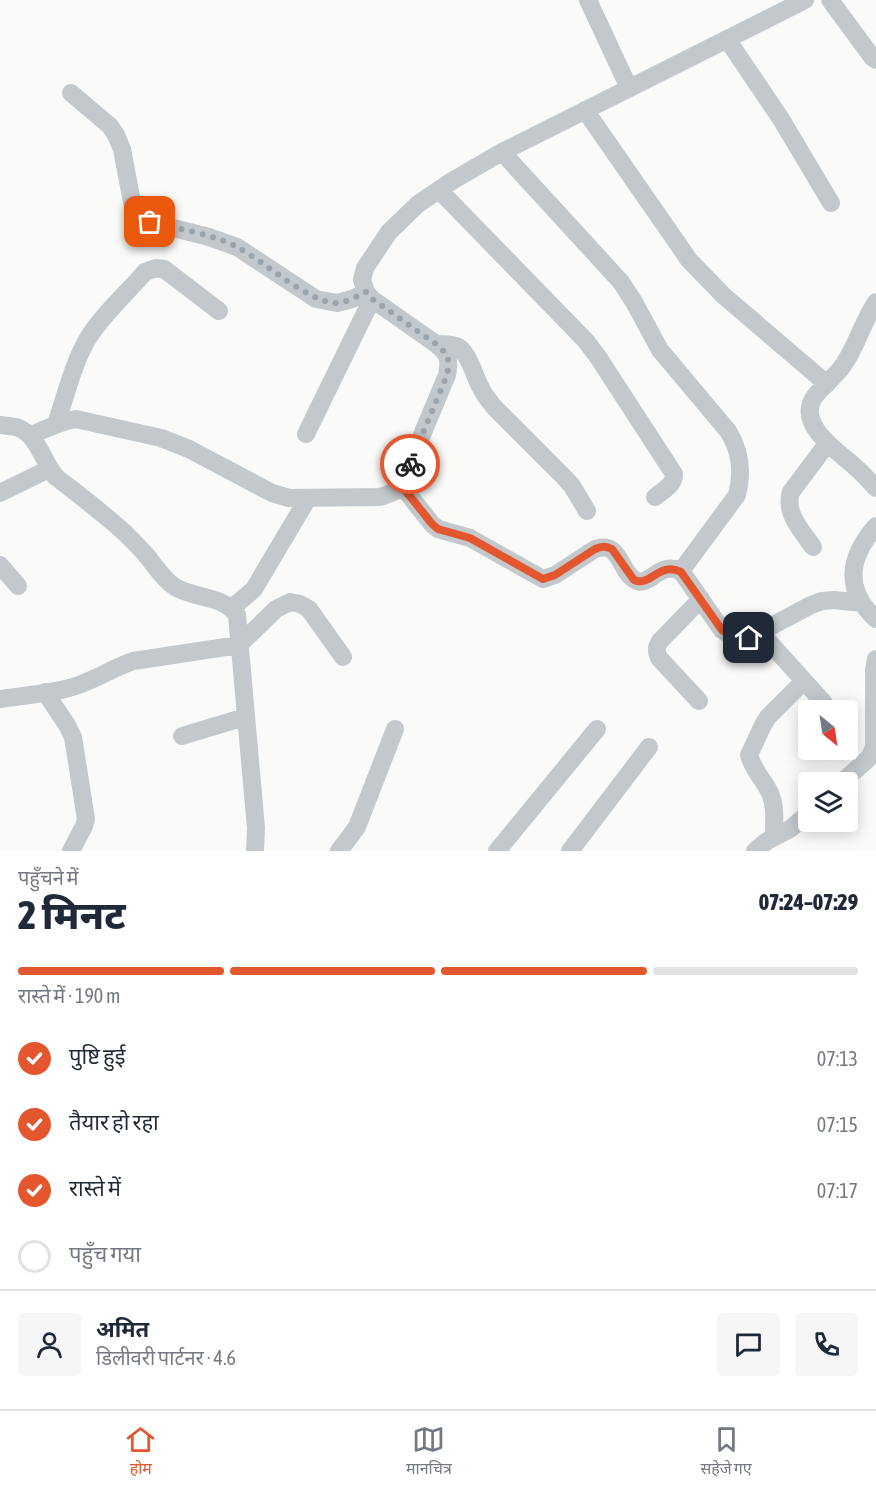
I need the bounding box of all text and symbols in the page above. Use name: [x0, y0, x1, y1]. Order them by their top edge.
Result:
pin: [124, 196, 175, 247]
icon: bag: [133, 205, 166, 238]
courier: [380, 434, 440, 494]
icon: bike: [394, 448, 427, 481]
pin: [723, 612, 774, 663]
icon: home: [732, 621, 765, 654]
north arrow: [798, 700, 858, 760]
map controls: [798, 700, 858, 832]
button: layers: [798, 772, 858, 832]
text: पहुँचने में: [18, 866, 78, 889]
text: 07:24–07:29: [759, 889, 858, 915]
text: 2 मिनट: [18, 893, 126, 937]
text: रास्ते में · 190 m: [18, 984, 120, 1007]
icon: check: [18, 1042, 51, 1075]
text: पुष्टि हुई: [69, 1043, 126, 1069]
text: 07:13: [817, 1047, 858, 1070]
icon: check: [18, 1108, 51, 1141]
text: तैयार हो रहा: [69, 1109, 159, 1135]
text: 07:15: [817, 1113, 858, 1136]
icon: check: [18, 1174, 51, 1207]
text: रास्ते में: [69, 1175, 121, 1201]
text: 07:17: [817, 1179, 858, 1202]
text: पहुँच गया: [69, 1241, 141, 1267]
button: person: [18, 1313, 81, 1376]
button: chat: [717, 1313, 780, 1376]
button: phone: [795, 1313, 858, 1376]
text: अमित: [96, 1316, 149, 1342]
text: डिलीवरी पार्टनर · 4.6: [96, 1346, 236, 1369]
tab: होम: [124, 1423, 157, 1481]
tab: मानचित्र: [406, 1423, 452, 1481]
tab: सहेजे गए: [700, 1423, 752, 1481]

